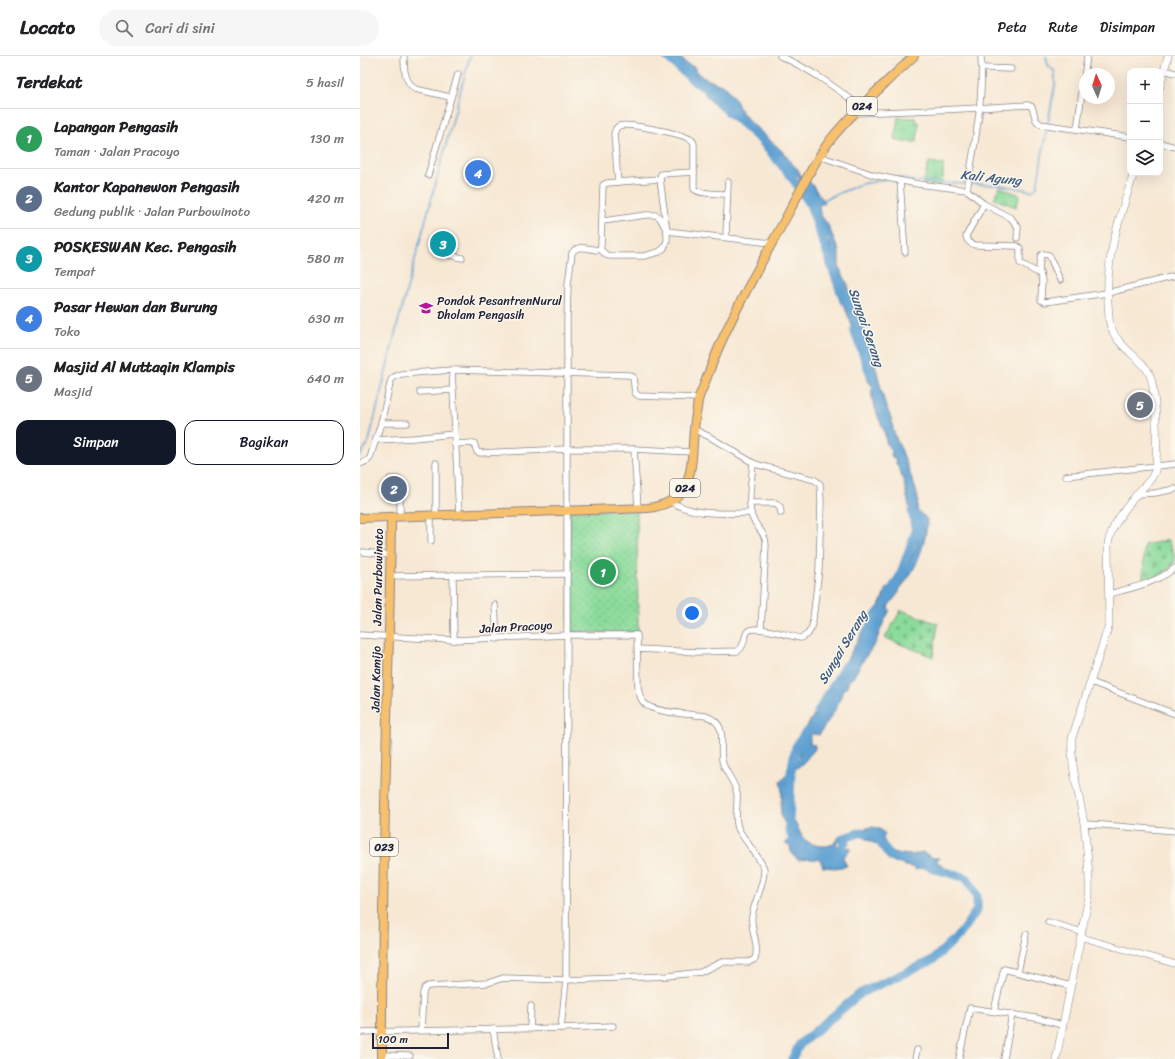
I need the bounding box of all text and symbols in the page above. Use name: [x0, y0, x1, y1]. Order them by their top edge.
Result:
search box: [99, 10, 379, 46]
text: Locato: [20, 11, 75, 44]
text: Cari di sini: [145, 15, 215, 41]
text: Peta: [998, 15, 1026, 40]
text: Rute: [1048, 15, 1078, 40]
text: Disimpan: [1100, 15, 1155, 40]
icon: search: [113, 17, 135, 39]
text: Terdekat: [16, 67, 82, 97]
north arrow: [1079, 68, 1115, 104]
map controls: [1127, 68, 1163, 176]
button: +: [1127, 68, 1163, 104]
text: 5 hasil: [306, 71, 344, 94]
road number: 024: [847, 97, 877, 115]
button: −: [1127, 104, 1163, 140]
text: Lapangan Pengasih: [54, 114, 178, 140]
text: 1: [26, 127, 32, 150]
text: 130 m: [310, 127, 344, 150]
text: Taman · Jalan Pracoyo: [54, 140, 180, 163]
button: layers: [1127, 140, 1163, 176]
pin: 4: [465, 158, 491, 188]
water label: Kali Agung: [960, 163, 1024, 192]
text: Kantor Kapanewon Pengasih: [54, 174, 240, 200]
text: 2: [25, 187, 33, 210]
text: 420 m: [307, 187, 344, 210]
text: Gedung publik · Jalan Purbowinoto: [54, 200, 250, 223]
pin: 3: [430, 229, 456, 259]
text: POSKESWAN Kec. Pengasih: [54, 234, 236, 260]
text: 3: [25, 247, 33, 270]
text: 580 m: [307, 247, 344, 270]
text: Tempat: [54, 260, 95, 283]
water label: Sungai Serang: [842, 284, 891, 371]
place label: Pondok PesantrenNurul Dholam Pengasih: [437, 290, 562, 326]
text: Pasar Hewan dan Burung: [54, 294, 218, 320]
school or university icon: Pondok PesantrenNurul Dholam Pengasih: [418, 300, 434, 316]
text: 4: [25, 307, 33, 330]
text: 630 m: [308, 307, 344, 330]
text: Toko: [54, 320, 80, 343]
text: Masjid Al Muttaqin Klampis: [54, 354, 235, 380]
text: 5: [25, 367, 33, 390]
text: 640 m: [307, 367, 344, 390]
text: Masjid: [54, 380, 92, 403]
pin: 5: [1127, 390, 1153, 420]
button: Simpan: [16, 420, 176, 465]
button: Bagikan: [184, 420, 344, 465]
pin: 2: [381, 474, 407, 504]
road number: 024: [670, 479, 700, 497]
street label: Jalan Purbowinoto: [366, 528, 390, 627]
pin: 1: [590, 557, 616, 587]
your location: [682, 603, 702, 623]
water label: Sungai Serang: [811, 605, 874, 689]
street label: Jalan Pracoyo: [478, 614, 553, 640]
street label: Jalan Kamijo: [364, 646, 388, 713]
road number: 023: [370, 838, 398, 856]
text: 100 m: [378, 1030, 408, 1049]
scale bar: [372, 1031, 449, 1050]

